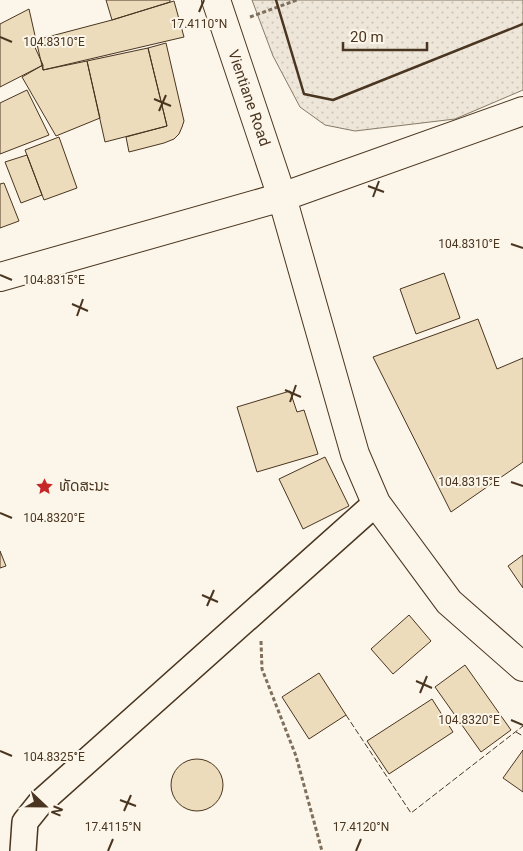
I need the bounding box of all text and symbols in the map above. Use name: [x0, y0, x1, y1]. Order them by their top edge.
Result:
text: 17.4110°N: [171, 17, 227, 31]
scale bar: [343, 20, 427, 52]
text: 20 m: [350, 28, 384, 46]
text: 104.8310°E: [23, 35, 85, 49]
street label: Vientiane Road: [224, 48, 274, 148]
text: 104.8310°E: [438, 237, 500, 251]
text: 104.8315°E: [23, 273, 85, 287]
text: 104.8315°E: [438, 475, 500, 489]
place icon: ທັດສະນະ: [35, 476, 55, 496]
place label: ທັດສະນະ: [59, 477, 109, 495]
text: 104.8320°E: [23, 511, 85, 525]
text: 104.8320°E: [438, 713, 500, 727]
text: 104.8325°E: [23, 750, 85, 764]
north arrow: [20, 781, 70, 831]
text: N: [48, 803, 66, 818]
text: 17.4115°N: [85, 820, 141, 834]
text: 17.4120°N: [333, 820, 389, 834]

